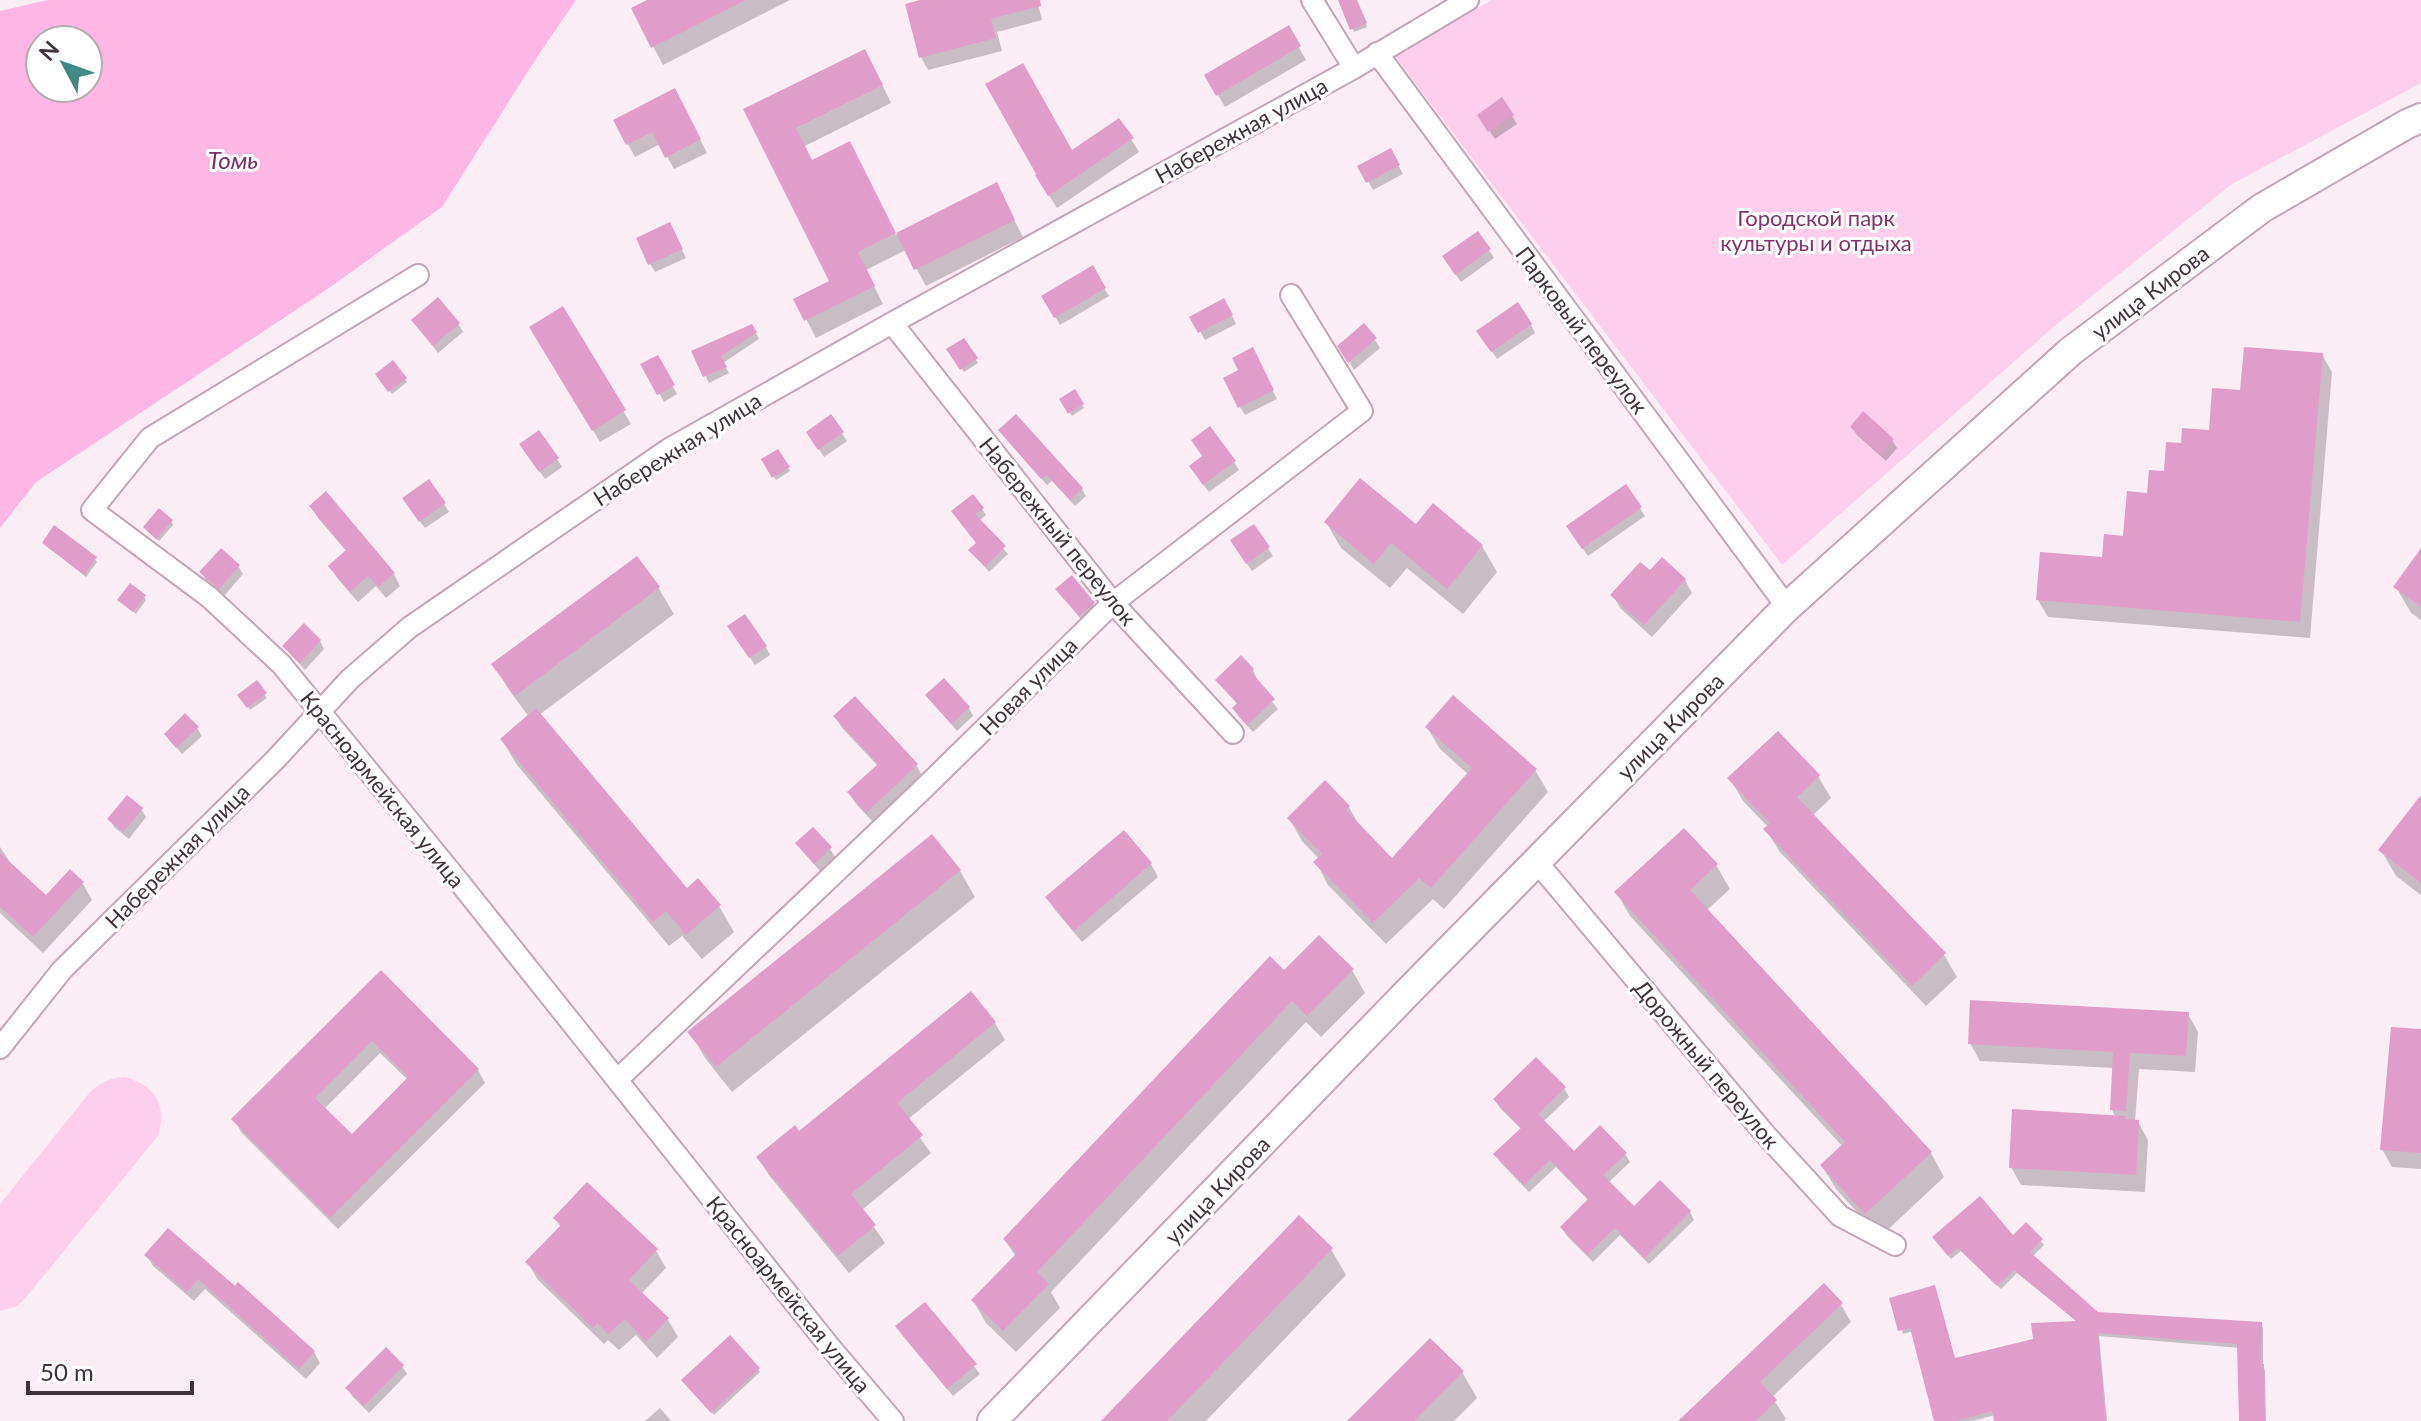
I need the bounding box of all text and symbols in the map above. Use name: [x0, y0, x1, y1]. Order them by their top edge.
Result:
north arrow: [24, 24, 104, 104]
text: N: [33, 35, 64, 66]
street label: Набережная улица: [1150, 71, 1332, 189]
water label: Томь: [208, 145, 258, 174]
park label: Городской парк культуры и отдыха: [1720, 204, 1912, 256]
street label: улица Кирова: [2086, 239, 2214, 345]
street label: Парковый переулок: [1510, 241, 1654, 419]
street label: Набережная улица: [588, 386, 766, 512]
street label: Набережный переулок: [974, 431, 1143, 631]
street label: Новая улица: [973, 631, 1083, 741]
street label: улица Кирова: [1611, 667, 1729, 785]
street label: Красноармейская улица: [295, 685, 471, 893]
street label: Набережная улица: [99, 778, 255, 934]
street label: Дорожный переулок: [1629, 974, 1786, 1154]
street label: улица Кирова: [1159, 1130, 1275, 1250]
street label: Красноармейская улица: [701, 1190, 877, 1398]
scale bar: [28, 1345, 192, 1395]
text: 50 m: [40, 1357, 94, 1386]

